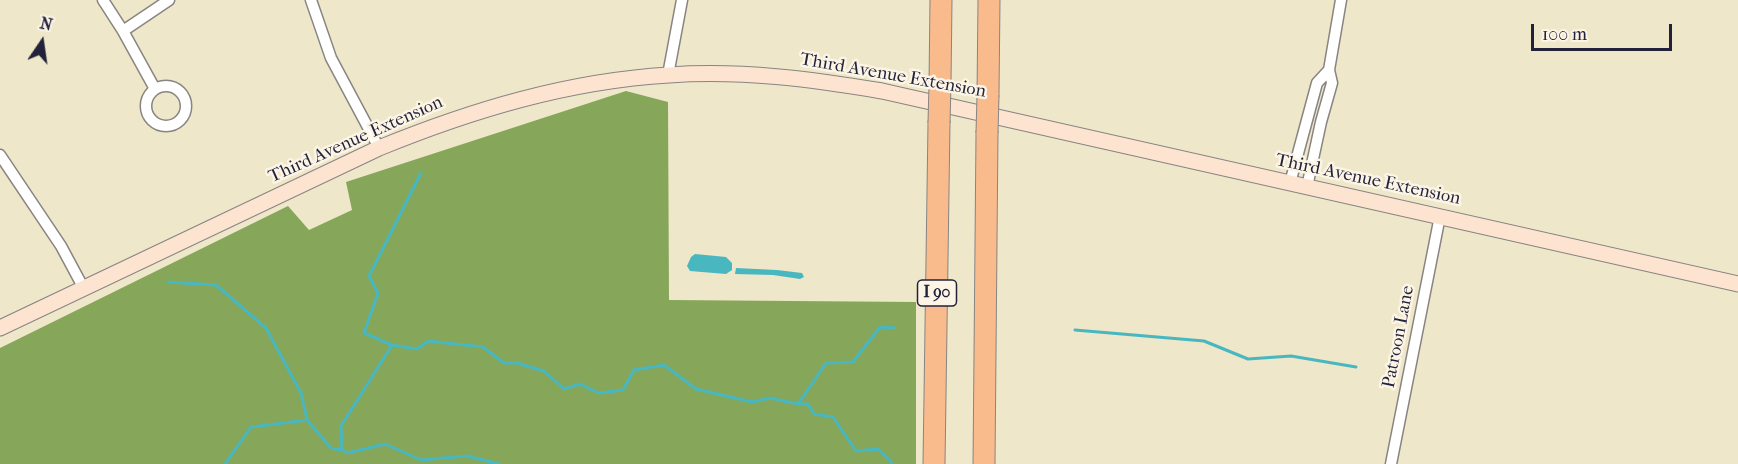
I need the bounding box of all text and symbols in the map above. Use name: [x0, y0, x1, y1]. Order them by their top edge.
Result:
north arrow: [12, 12, 72, 72]
scale bar: [1534, 12, 1675, 50]
text: N: [38, 13, 54, 35]
text: 100 m: [1542, 24, 1587, 45]
street label: Third Avenue Extension: [798, 49, 988, 103]
street label: Third Avenue Extension: [266, 92, 446, 188]
street label: Third Avenue Extension: [1274, 150, 1462, 210]
road number: I 90: [918, 280, 956, 306]
street label: Patroon Lane: [1378, 284, 1420, 390]

